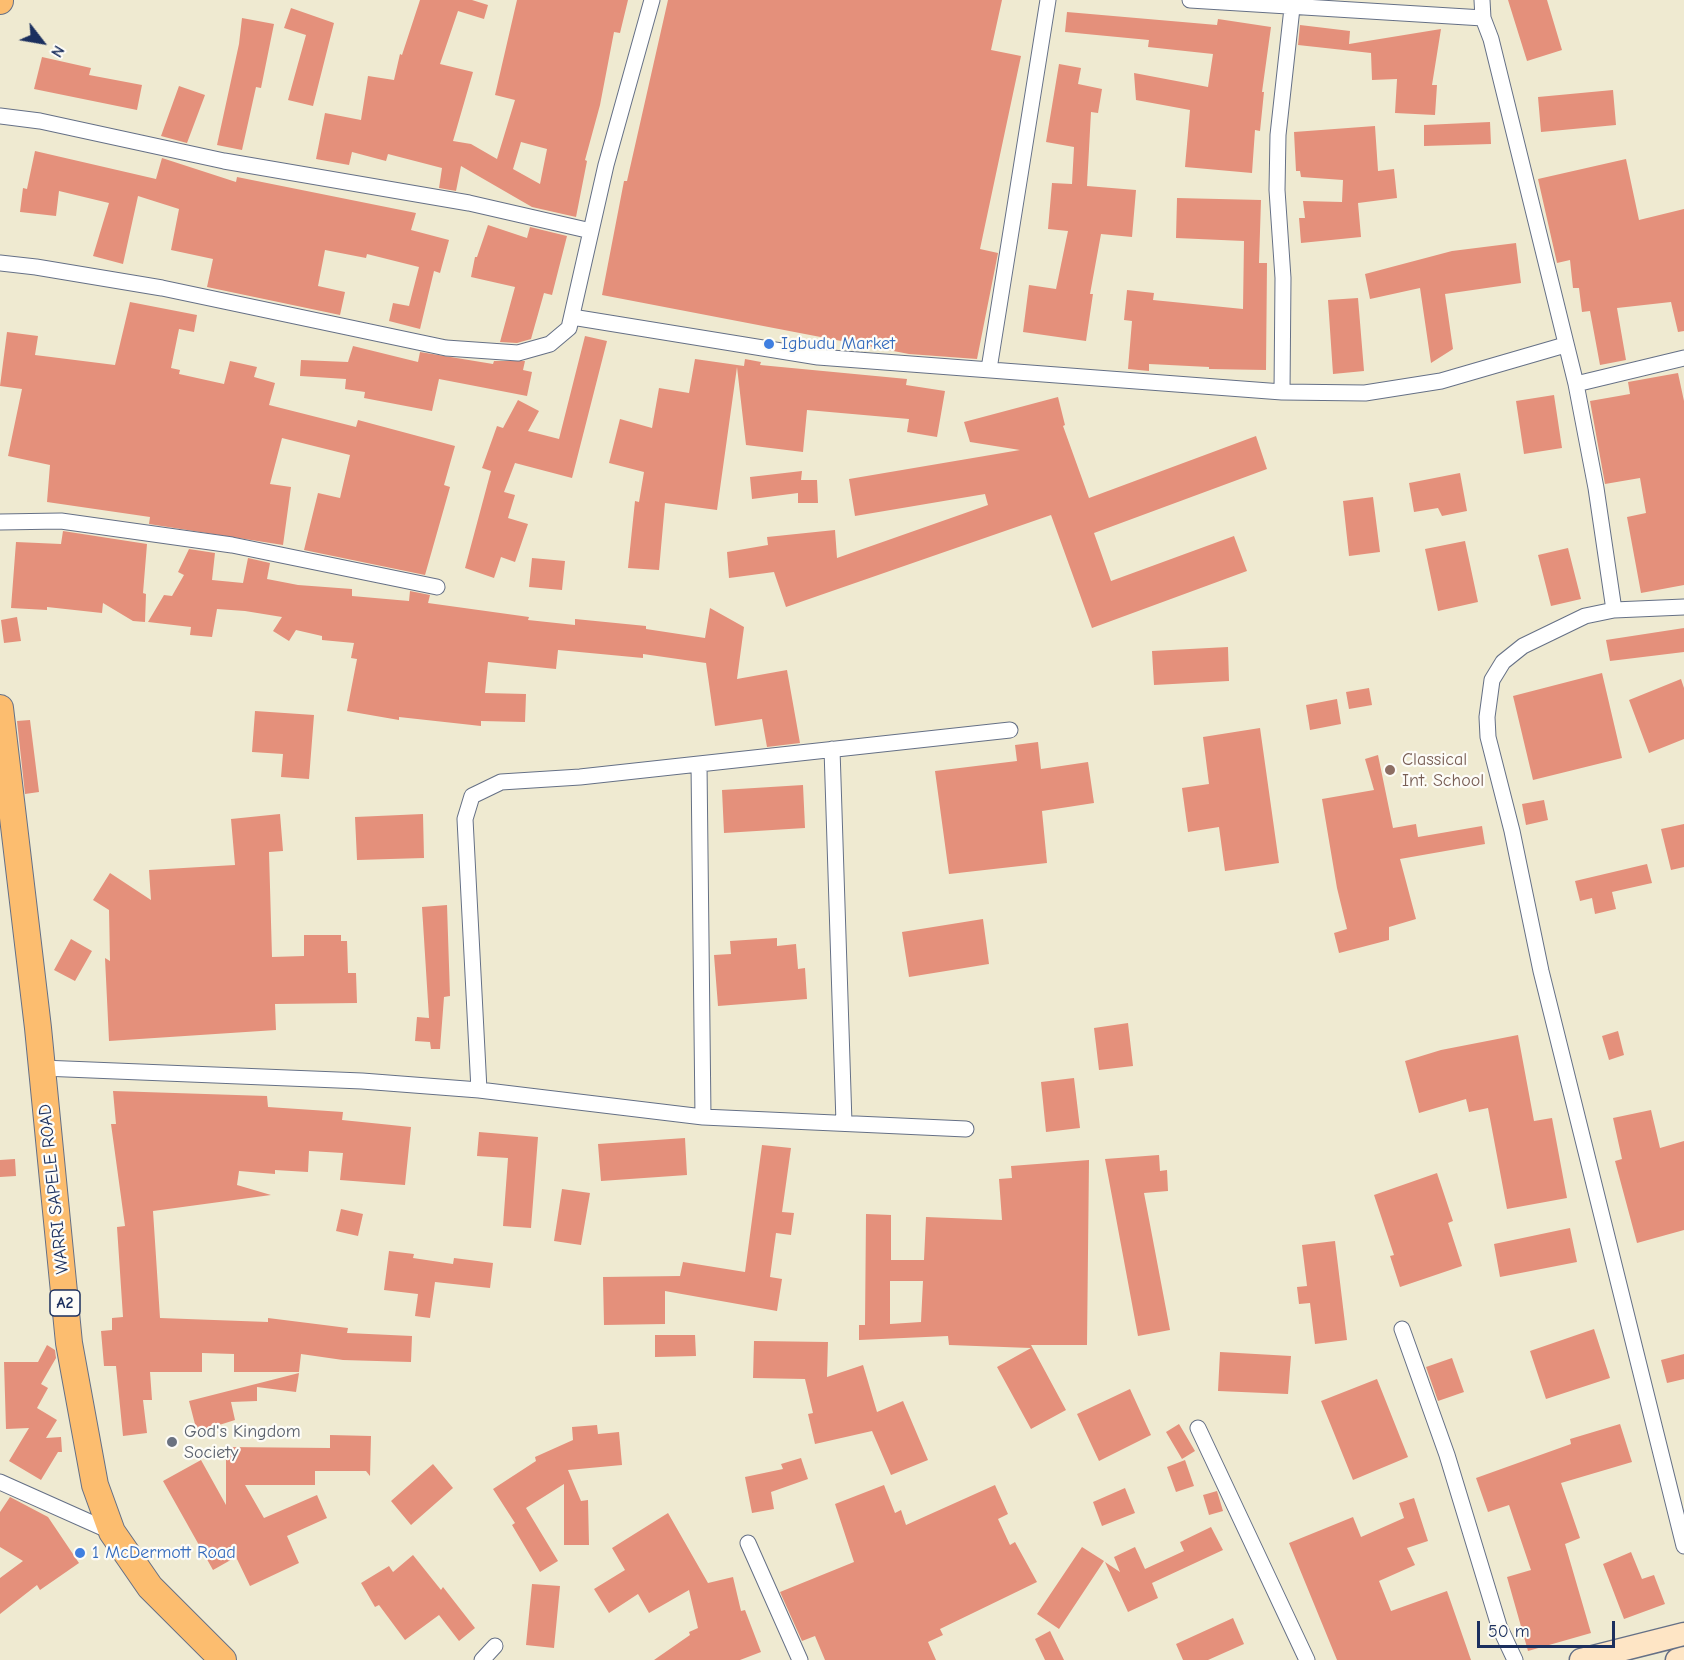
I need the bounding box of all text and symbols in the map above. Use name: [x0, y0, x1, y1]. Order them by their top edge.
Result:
north arrow: [12, 12, 72, 72]
text: N: [47, 42, 68, 60]
place label: Igbudu Market: [781, 333, 895, 355]
marker: Igbudu Market: [762, 337, 776, 351]
place label: Classical Int. School: [1402, 749, 1484, 792]
marker: Classical Int. School: [1383, 763, 1397, 777]
street label: WARRI SAPELE ROAD: [34, 1103, 74, 1275]
road number: A2: [50, 1290, 80, 1316]
place label: God's Kingdom Society: [184, 1421, 301, 1464]
marker: God's Kingdom Society: [165, 1435, 179, 1449]
place label: 1 McDermott Road: [92, 1542, 236, 1564]
marker: 1 McDermott Road: [73, 1546, 87, 1560]
scale bar: [1480, 1609, 1618, 1647]
text: 50 m: [1488, 1621, 1530, 1642]

